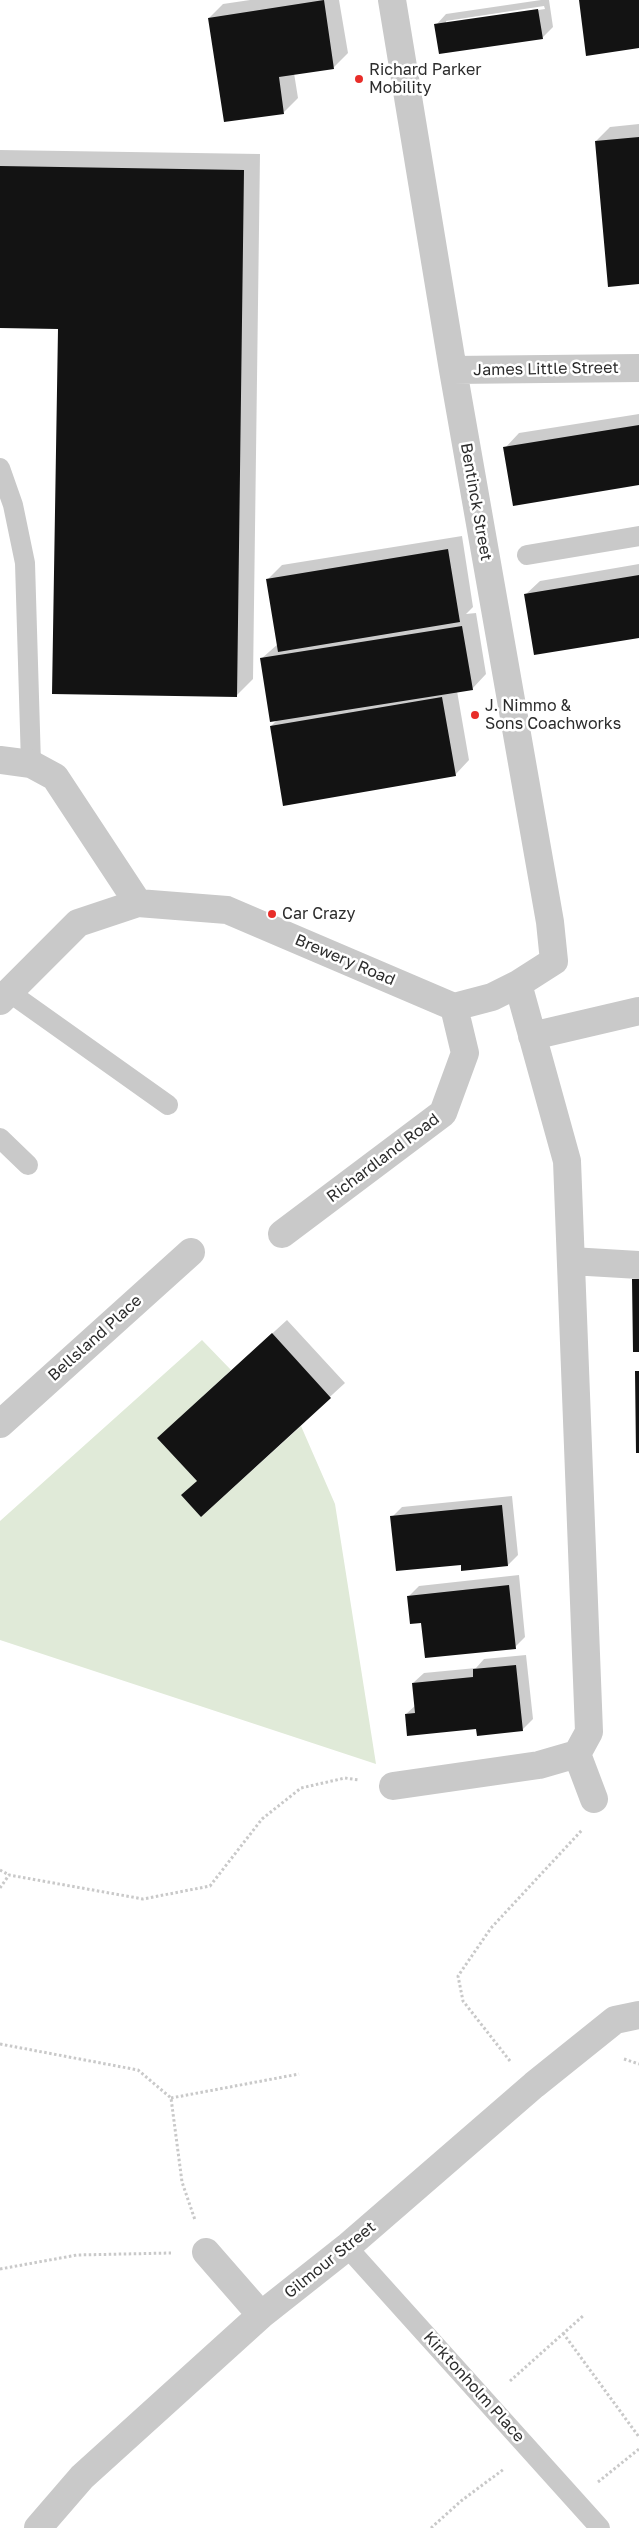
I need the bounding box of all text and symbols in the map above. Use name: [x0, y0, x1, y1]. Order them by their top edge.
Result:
place label: Richard Parker Mobility: [369, 60, 482, 98]
marker: Richard Parker Mobility: [353, 73, 365, 85]
street label: James Little Street: [473, 358, 619, 380]
street label: Bentinck Street: [456, 442, 496, 562]
place label: J. Nimmo & Sons Coachworks: [485, 696, 621, 734]
marker: J. Nimmo & Sons Coachworks: [469, 709, 481, 721]
place label: Car Crazy: [282, 904, 355, 924]
marker: Car Crazy: [266, 908, 278, 920]
street label: Brewery Road: [292, 930, 398, 990]
street label: Richardland Road: [323, 1109, 443, 1207]
street label: Bellsland Place: [44, 1291, 146, 1385]
street label: Gilmour Street: [281, 2217, 379, 2303]
street label: Kirktonholm Place: [419, 2328, 529, 2446]

